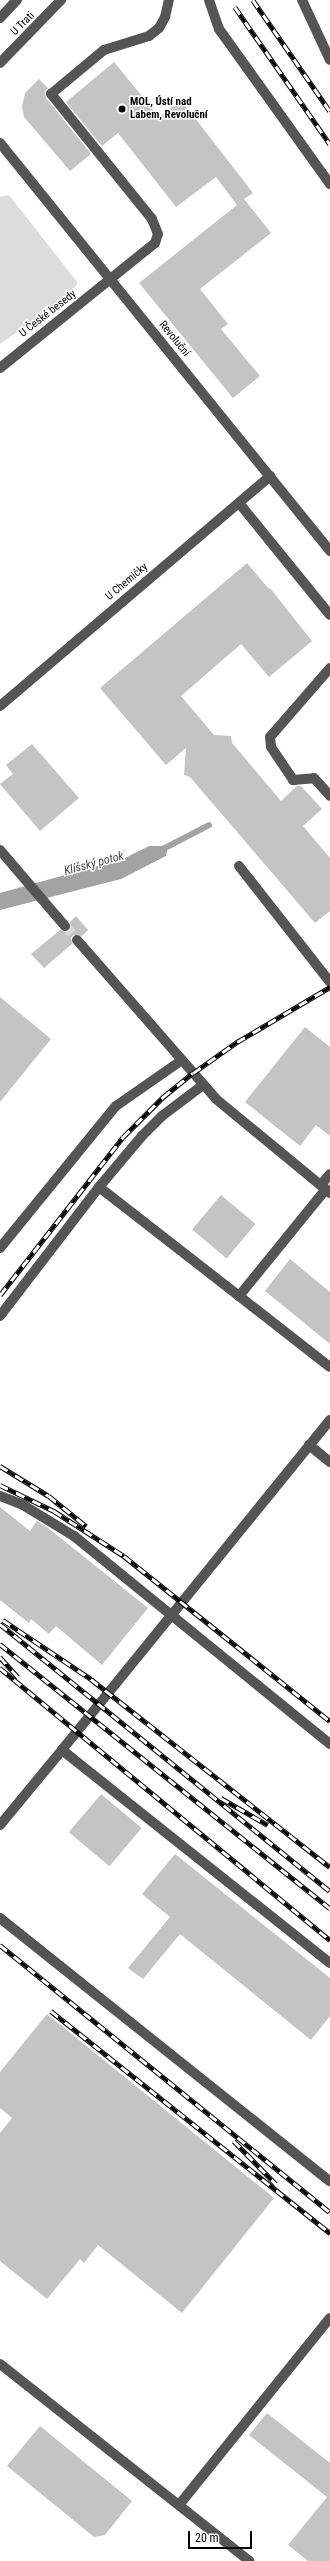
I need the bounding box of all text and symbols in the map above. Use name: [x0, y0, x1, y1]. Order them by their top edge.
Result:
street label: U Trati: [8, 9, 38, 39]
place label: MOL, Ústí nad Labem, Revoluční: [130, 96, 208, 122]
marker: MOL, Ústí nad Labem, Revoluční: [117, 104, 127, 114]
street label: U České besedy: [17, 288, 79, 340]
street label: Revoluční: [156, 319, 192, 359]
street label: U Chemičky: [103, 561, 151, 603]
water label: Klíšský potok: [63, 849, 125, 879]
scale bar: [190, 2523, 254, 2549]
text: 20 m: [195, 2531, 219, 2545]

